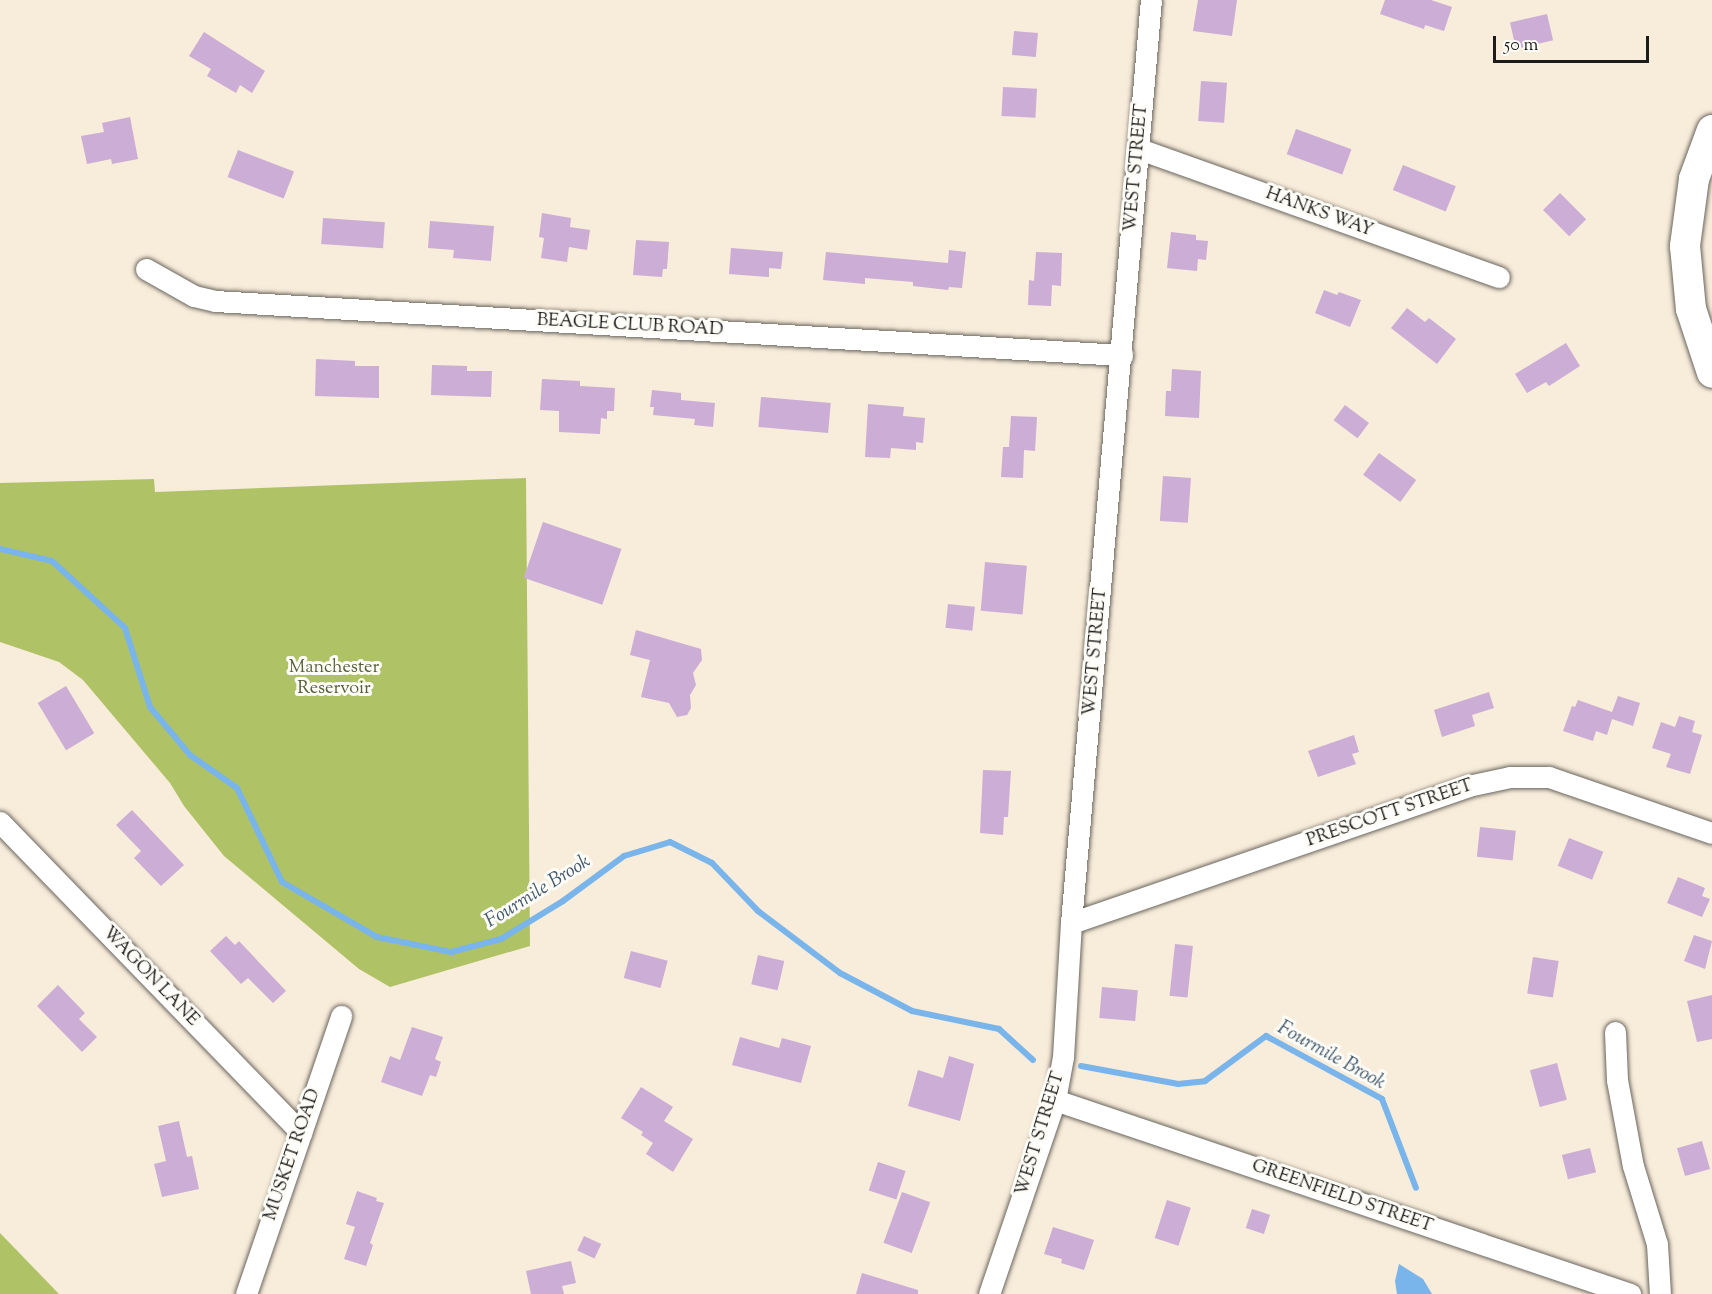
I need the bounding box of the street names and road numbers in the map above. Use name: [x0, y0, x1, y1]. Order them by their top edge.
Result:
street label: WEST STREET: [1121, 103, 1153, 233]
street label: HANKS WAY: [1262, 184, 1376, 242]
street label: BEAGLE CLUB ROAD: [536, 310, 724, 342]
street label: WEST STREET: [1080, 587, 1112, 717]
street label: PRESCOTT STREET: [1304, 775, 1476, 853]
street label: WAGON LANE: [97, 923, 203, 1031]
street label: WEST STREET: [1012, 1069, 1070, 1199]
street label: MUSKET ROAD: [260, 1086, 326, 1224]
street label: GREENFIELD STREET: [1249, 1156, 1435, 1238]

